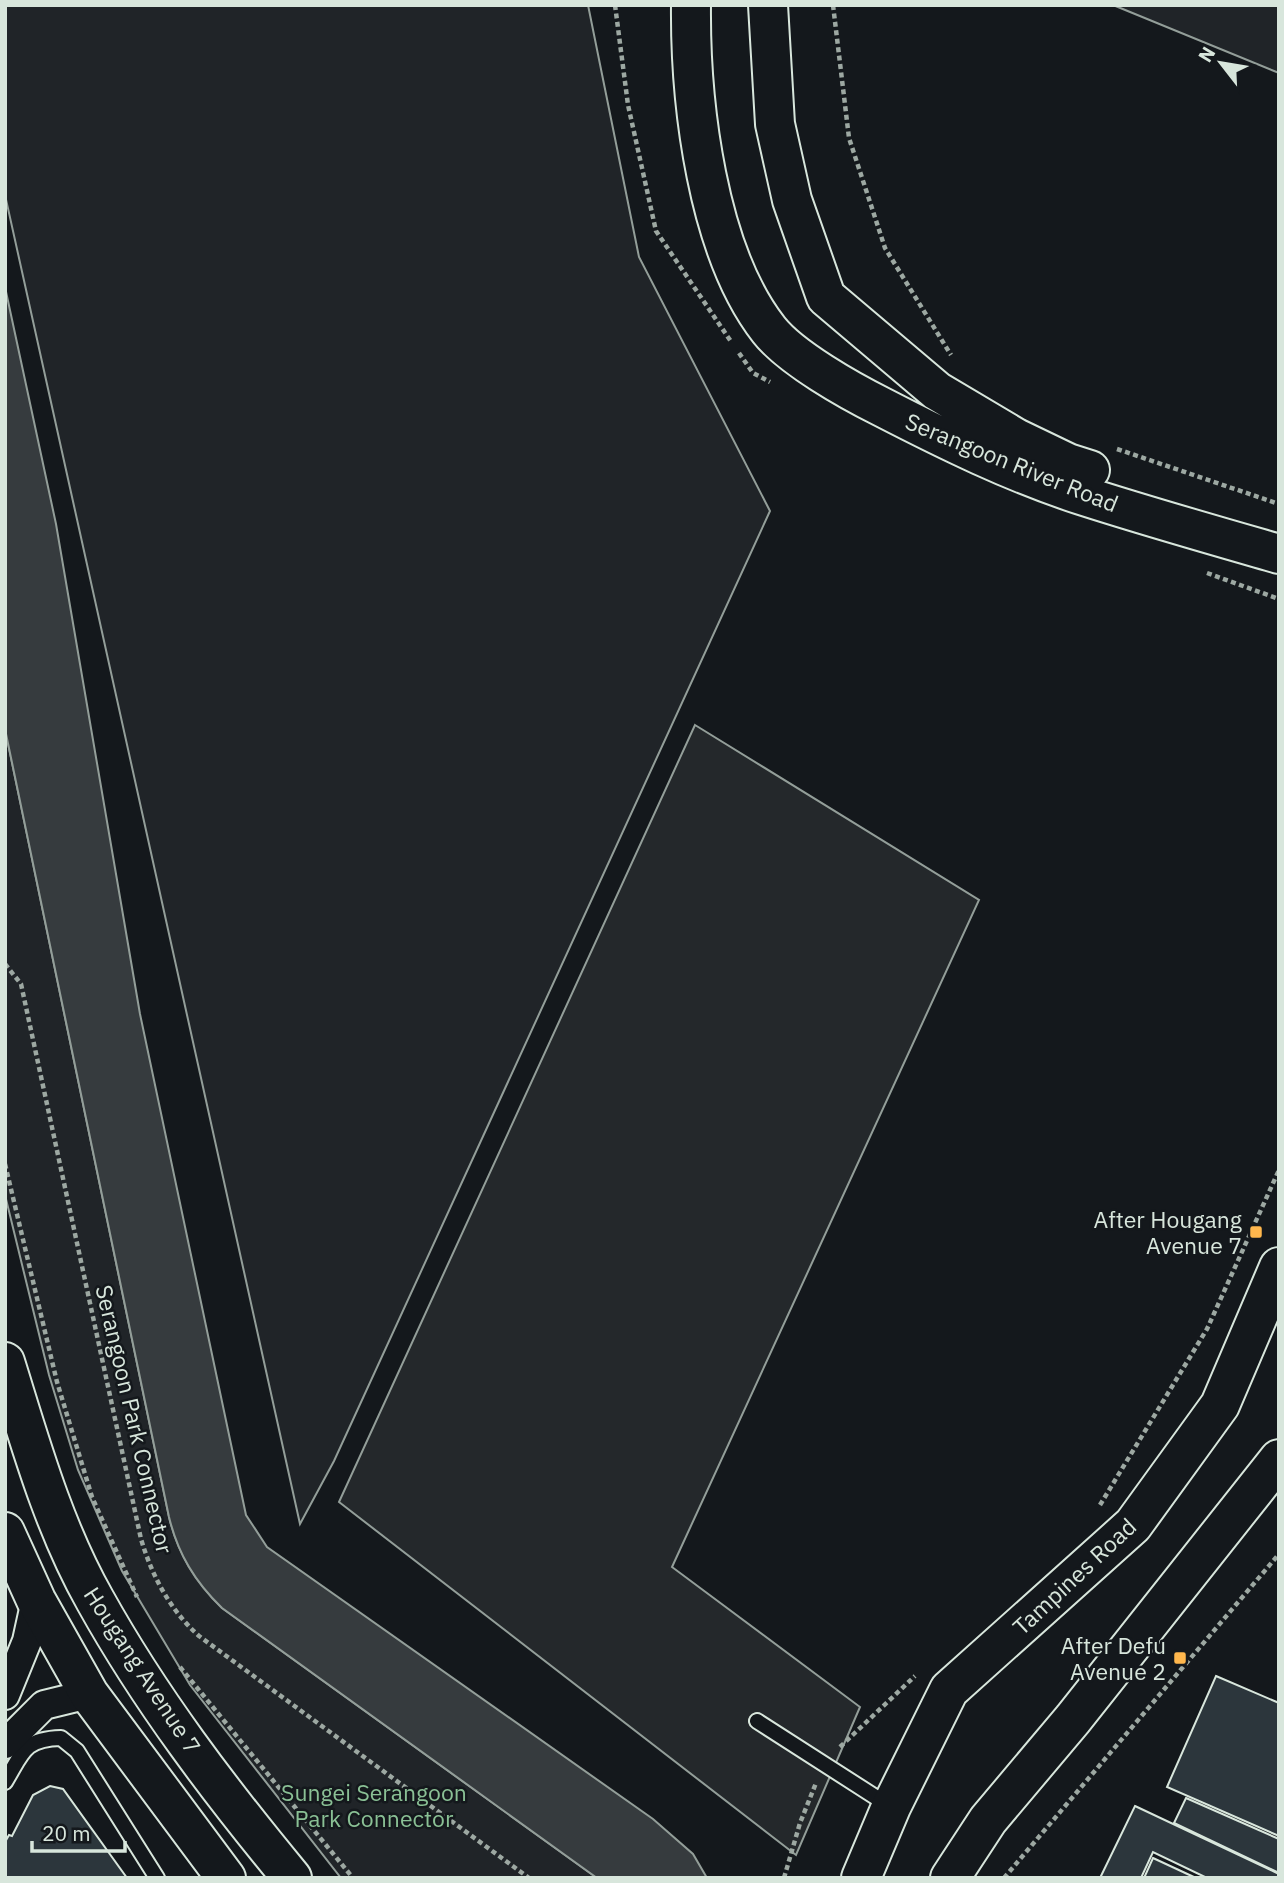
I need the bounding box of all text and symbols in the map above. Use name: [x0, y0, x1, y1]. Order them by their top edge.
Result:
north arrow: [1186, 28, 1256, 98]
text: N: [1193, 42, 1220, 66]
street label: Serangoon River Road: [901, 406, 1123, 518]
place label: After Hougang Avenue 7: [1094, 1204, 1242, 1260]
marker: After Hougang Avenue 7: [1248, 1224, 1264, 1240]
street label: Serangoon Park Connector: [89, 1282, 181, 1557]
street label: Tampines Road: [1006, 1511, 1142, 1641]
street label: Hougang Avenue 7: [78, 1581, 208, 1759]
place label: After Defu Avenue 2: [1061, 1630, 1166, 1686]
marker: After Defu Avenue 2: [1172, 1650, 1188, 1666]
park label: Sungei Serangoon Park Connector: [281, 1777, 467, 1833]
scale bar: [32, 1810, 124, 1854]
text: 20 m: [42, 1819, 91, 1847]

